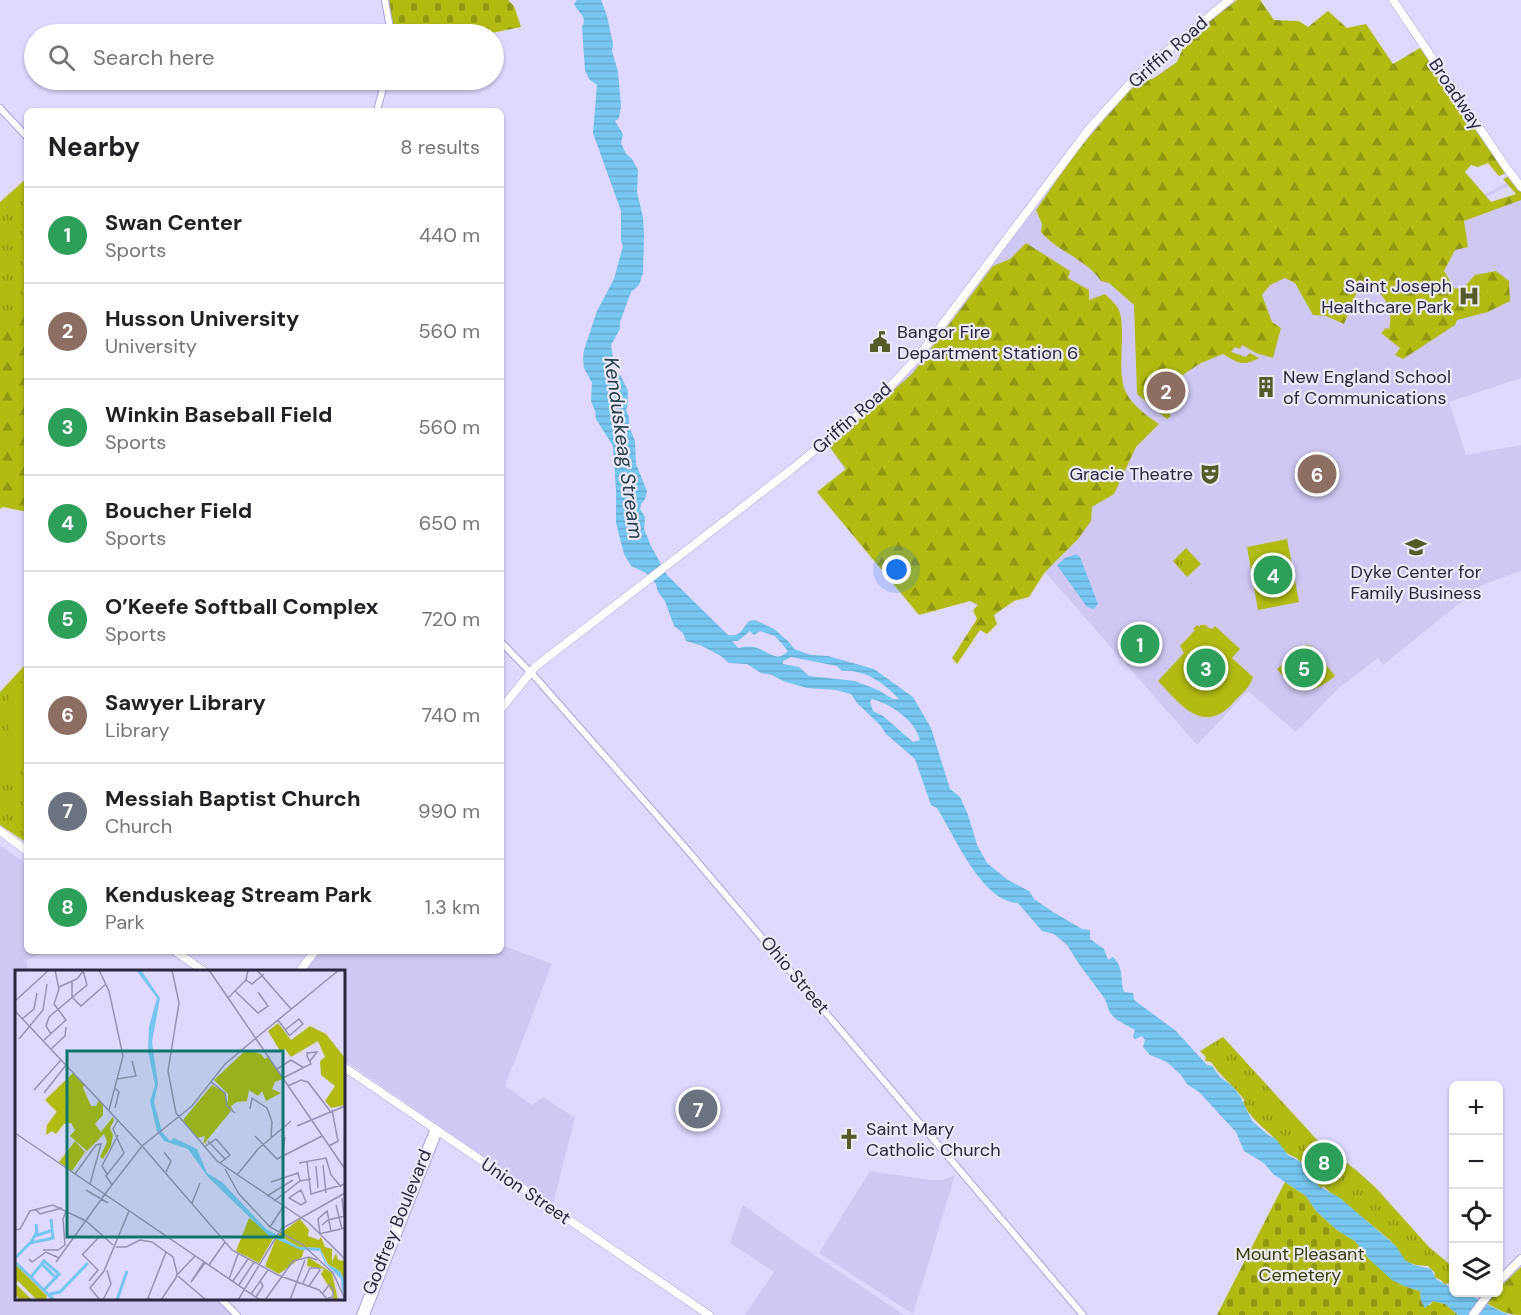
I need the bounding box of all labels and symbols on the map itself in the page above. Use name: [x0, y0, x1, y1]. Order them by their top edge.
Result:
street label: Griffin Road: [1123, 11, 1213, 93]
street label: Broadway: [1423, 53, 1489, 135]
place label: Saint Joseph Healthcare Park: [1321, 274, 1452, 319]
hospital icon: Saint Joseph Healthcare Park: [1457, 284, 1481, 308]
place label: Bangor Fire Department Station 6: [897, 320, 1078, 365]
public building icon: Bangor Fire Department Station 6: [868, 330, 892, 354]
water label: Kenduskeag Stream: [598, 355, 650, 541]
place label: New England School of Communications: [1283, 365, 1451, 410]
pin: 2: [1146, 368, 1186, 414]
building icon: New England School of Communications: [1254, 375, 1278, 399]
street label: Griffin Road: [807, 377, 897, 459]
pin: 6: [1298, 452, 1336, 496]
place label: Gracie Theatre: [1069, 462, 1193, 486]
theatre icon: Gracie Theatre: [1198, 462, 1222, 486]
school or university icon: Dyke Center for Family Business: [1404, 535, 1428, 559]
pin: 4: [1254, 552, 1292, 598]
your location: [882, 555, 911, 584]
place label: Dyke Center for Family Business: [1350, 560, 1482, 605]
pin: 1: [1120, 622, 1160, 666]
pin: 3: [1186, 646, 1226, 690]
pin: 5: [1284, 646, 1324, 690]
street label: Ohio Street: [755, 931, 835, 1019]
inset map: [15, 970, 345, 1300]
pin: 7: [678, 1086, 718, 1132]
place label: Saint Mary Catholic Church: [866, 1117, 1000, 1162]
church icon: Saint Mary Catholic Church: [837, 1127, 861, 1151]
pin: 8: [1304, 1140, 1344, 1184]
street label: Godfrey Boulevard: [357, 1146, 437, 1298]
street label: Union Street: [476, 1152, 576, 1230]
park label: Mount Pleasant Cemetery: [1236, 1242, 1365, 1287]

